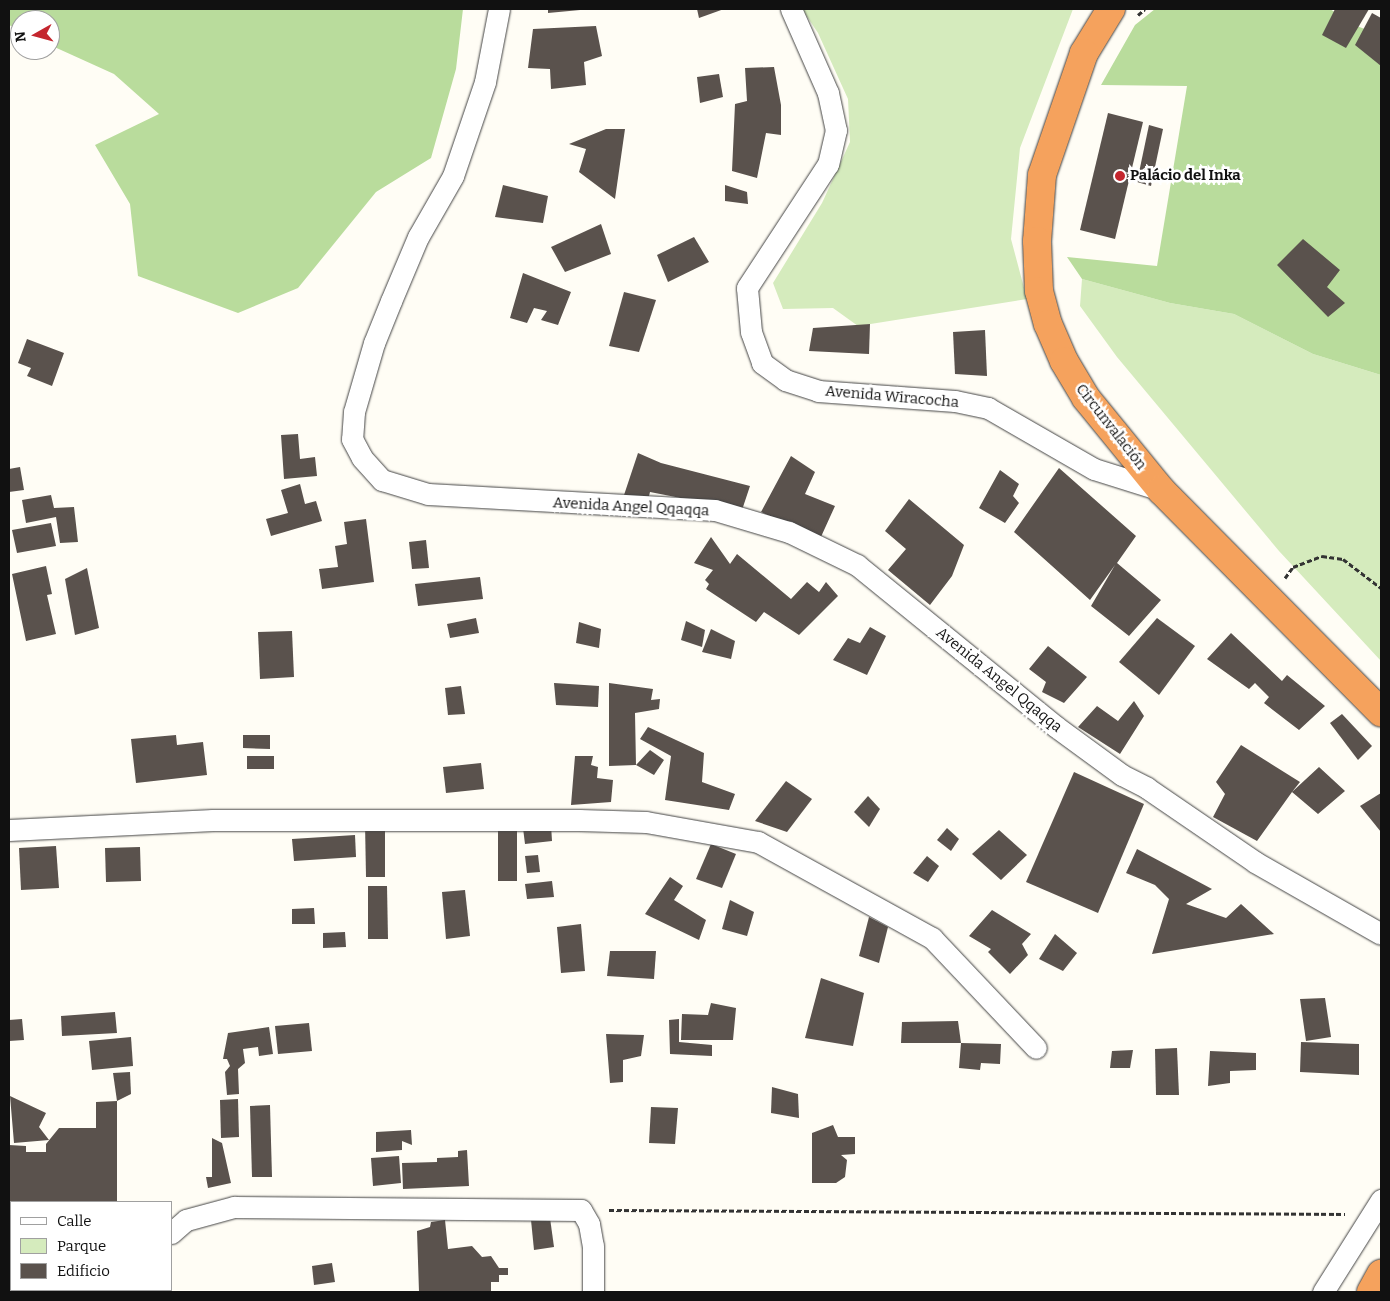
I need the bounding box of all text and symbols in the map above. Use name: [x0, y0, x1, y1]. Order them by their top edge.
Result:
north arrow: [10, 10, 60, 60]
text: N: [12, 30, 30, 43]
place label: Palácio del Inka: [1130, 167, 1241, 185]
marker: Palácio del Inka: [1114, 170, 1126, 182]
street label: Circunvalación: [1072, 380, 1150, 474]
street label: Avenida Wiracocha: [824, 382, 960, 412]
street label: Avenida Angel Qqaqqa: [552, 494, 710, 520]
street label: Avenida Angel Qqaqqa: [932, 624, 1066, 736]
legend: [10, 1201, 172, 1291]
text: Calle: [57, 1212, 91, 1230]
text: Parque: [57, 1237, 106, 1255]
text: Edificio: [57, 1262, 110, 1280]

